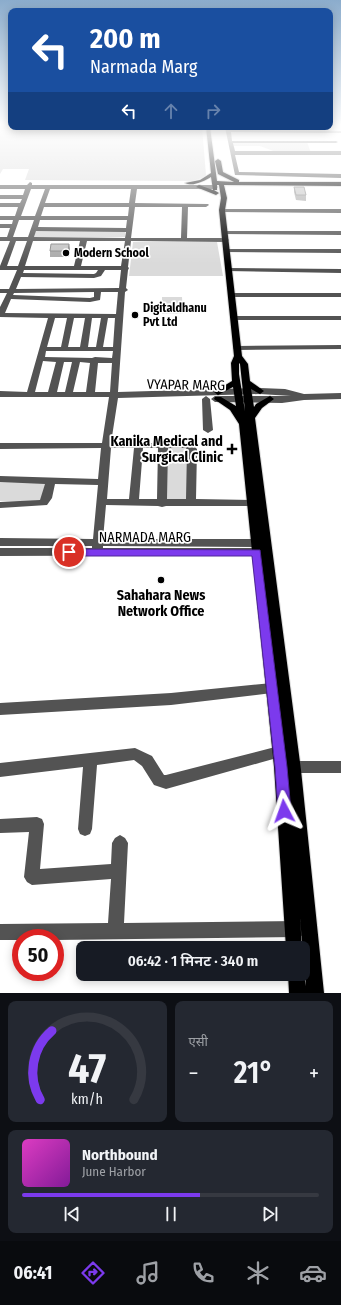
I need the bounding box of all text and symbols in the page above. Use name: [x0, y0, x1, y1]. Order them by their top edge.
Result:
text: 200 m: [90, 22, 161, 55]
icon: left: [24, 24, 76, 76]
text: Narmada Marg: [90, 56, 198, 78]
icon: left: [118, 100, 140, 122]
icon: ahead: [160, 100, 182, 122]
icon: right: [202, 100, 224, 122]
place label: Modern School: [74, 246, 149, 260]
marker: Modern School: [61, 248, 71, 258]
place label: Digitaldhanu Pvt Ltd: [143, 301, 207, 329]
marker: Digitaldhanu Pvt Ltd: [130, 310, 140, 320]
street label: VYAPAR MARG: [147, 376, 225, 394]
place label: Kanika Medical and Surgical Clinic: [110, 433, 224, 466]
marker: Kanika Medical and Surgical Clinic: [226, 443, 238, 455]
street label: NARMADA MARG: [99, 529, 191, 546]
pin: [52, 535, 86, 569]
icon: arrive: [58, 541, 80, 563]
marker: Sahahara News Network Office: [156, 575, 166, 585]
place label: Sahahara News Network Office: [117, 587, 205, 620]
position arrow: [263, 790, 305, 832]
speed limit sign: 50: [12, 929, 64, 981]
text: 06:42 · 1 मिनट · 340 m: [128, 952, 258, 970]
text: एसी: [189, 1034, 208, 1049]
text: 47: [68, 1043, 107, 1093]
text: 21°: [234, 1055, 274, 1091]
text: −: [189, 1060, 198, 1087]
text: +: [309, 1060, 319, 1087]
text: km/h: [71, 1090, 103, 1107]
text: Northbound: [82, 1146, 158, 1164]
text: June Harbor: [82, 1164, 146, 1179]
icon: previous: [61, 1203, 83, 1225]
icon: pause: [160, 1203, 182, 1225]
icon: next: [259, 1203, 281, 1225]
icon: directions: [79, 1259, 107, 1287]
icon: music: [134, 1259, 162, 1287]
icon: phone: [189, 1259, 217, 1287]
icon: climate: [244, 1259, 272, 1287]
icon: car: [299, 1259, 327, 1287]
text: 06:41: [14, 1262, 52, 1284]

